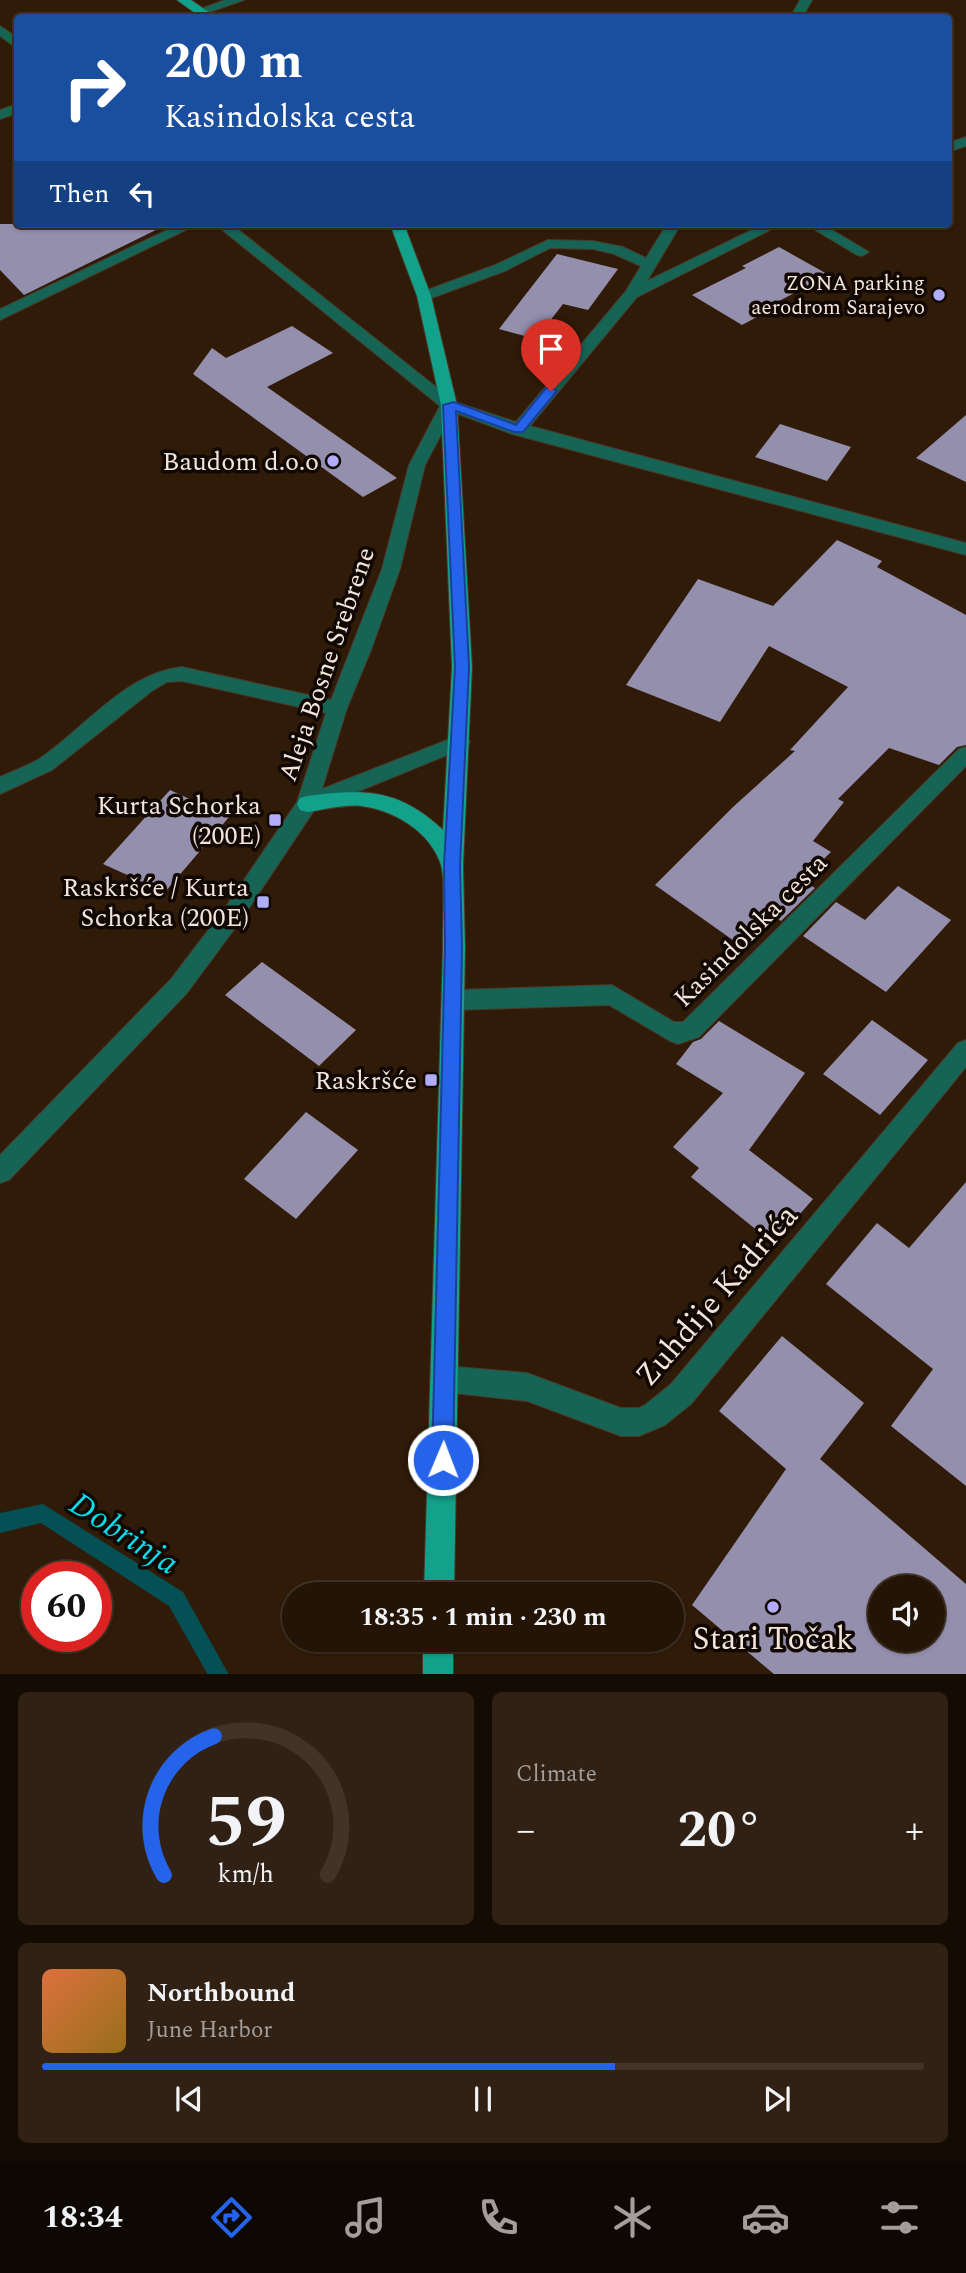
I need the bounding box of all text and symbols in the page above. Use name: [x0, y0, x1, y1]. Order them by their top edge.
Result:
text: 200 m: [164, 25, 303, 100]
icon: right: [49, 42, 140, 133]
text: Kasindolska cesta: [164, 93, 415, 142]
text: Then: [49, 174, 109, 214]
icon: left: [123, 175, 161, 213]
place label: ZONA parking aerodrom Sarajevo: [751, 268, 925, 324]
marker: ZONA parking aerodrom Sarajevo: [931, 287, 947, 303]
pin: [521, 319, 581, 391]
icon: arrive: [532, 330, 570, 368]
place label: Baudom d.o.o: [162, 442, 319, 482]
marker: Baudom d.o.o: [325, 453, 341, 469]
street label: Aleja Bosne Srebrene: [268, 542, 386, 787]
place label: Kurta Schorka (200E): [97, 786, 261, 856]
marker: Kurta Schorka (200E): [267, 812, 283, 828]
street label: Kasindolska cesta: [664, 844, 837, 1017]
place label: Raskršće / Kurta Schorka (200E): [62, 868, 249, 938]
marker: Raskršće / Kurta Schorka (200E): [255, 894, 271, 910]
place label: Raskršće: [315, 1061, 417, 1101]
marker: Raskršće: [423, 1072, 439, 1088]
street label: Zuhdije Kadrića: [624, 1194, 811, 1398]
position arrow: [406, 1423, 480, 1497]
water label: Dobrinja: [59, 1480, 189, 1588]
speed limit sign: 60: [21, 1561, 112, 1652]
map controls: [868, 1575, 945, 1652]
button: sound: [868, 1575, 945, 1652]
text: 18:35 · 1 min · 230 m: [359, 1597, 607, 1637]
marker: Stari Točak: [765, 1599, 781, 1615]
place label: Stari Točak: [692, 1615, 854, 1664]
text: Climate: [516, 1757, 597, 1792]
text: 59: [205, 1768, 287, 1879]
text: 20°: [678, 1791, 762, 1870]
text: −: [516, 1802, 535, 1860]
text: +: [905, 1802, 924, 1860]
text: km/h: [218, 1855, 274, 1893]
text: Northbound: [147, 1973, 295, 2013]
text: June Harbor: [147, 2013, 272, 2048]
icon: previous: [170, 2080, 208, 2118]
icon: pause: [464, 2080, 502, 2118]
icon: next: [758, 2080, 796, 2118]
text: 18:34: [42, 2193, 123, 2242]
icon: directions: [207, 2193, 256, 2242]
icon: music: [341, 2193, 390, 2242]
icon: phone: [474, 2193, 523, 2242]
icon: climate: [608, 2193, 657, 2242]
icon: car: [741, 2193, 790, 2242]
icon: filters: [875, 2193, 924, 2242]

